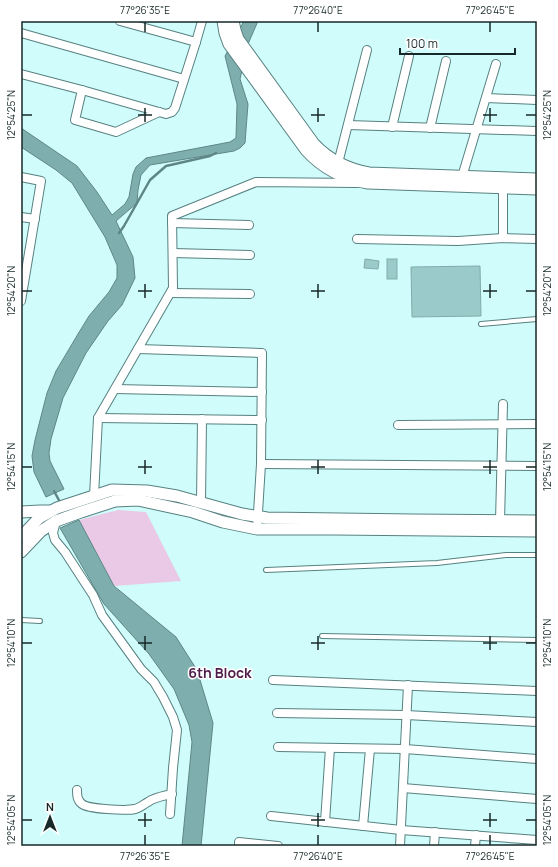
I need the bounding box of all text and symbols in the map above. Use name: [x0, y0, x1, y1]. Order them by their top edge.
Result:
text: 77°26'35"E: [120, 3, 170, 17]
text: 77°26'40"E: [293, 3, 343, 17]
text: 77°26'45"E: [466, 3, 515, 17]
scale bar: [400, 30, 515, 56]
text: 100 m: [406, 35, 438, 52]
text: 12°54'25"N: [4, 90, 18, 140]
text: 12°54'25"N: [540, 90, 554, 140]
text: 12°54'20"N: [4, 266, 18, 316]
text: 12°54'20"N: [540, 266, 554, 316]
text: 12°54'15"N: [4, 443, 18, 491]
text: 12°54'15"N: [540, 443, 554, 491]
text: 12°54'10"N: [4, 619, 18, 667]
text: 12°54'10"N: [540, 619, 554, 667]
district label: 6th Block: [188, 663, 252, 682]
text: 12°54'05"N: [4, 795, 18, 845]
text: 12°54'05"N: [540, 795, 554, 845]
north arrow: [30, 797, 70, 837]
text: N: [46, 799, 54, 814]
text: 77°26'35"E: [120, 849, 170, 863]
text: 77°26'40"E: [293, 849, 343, 863]
text: 77°26'45"E: [466, 849, 515, 863]

